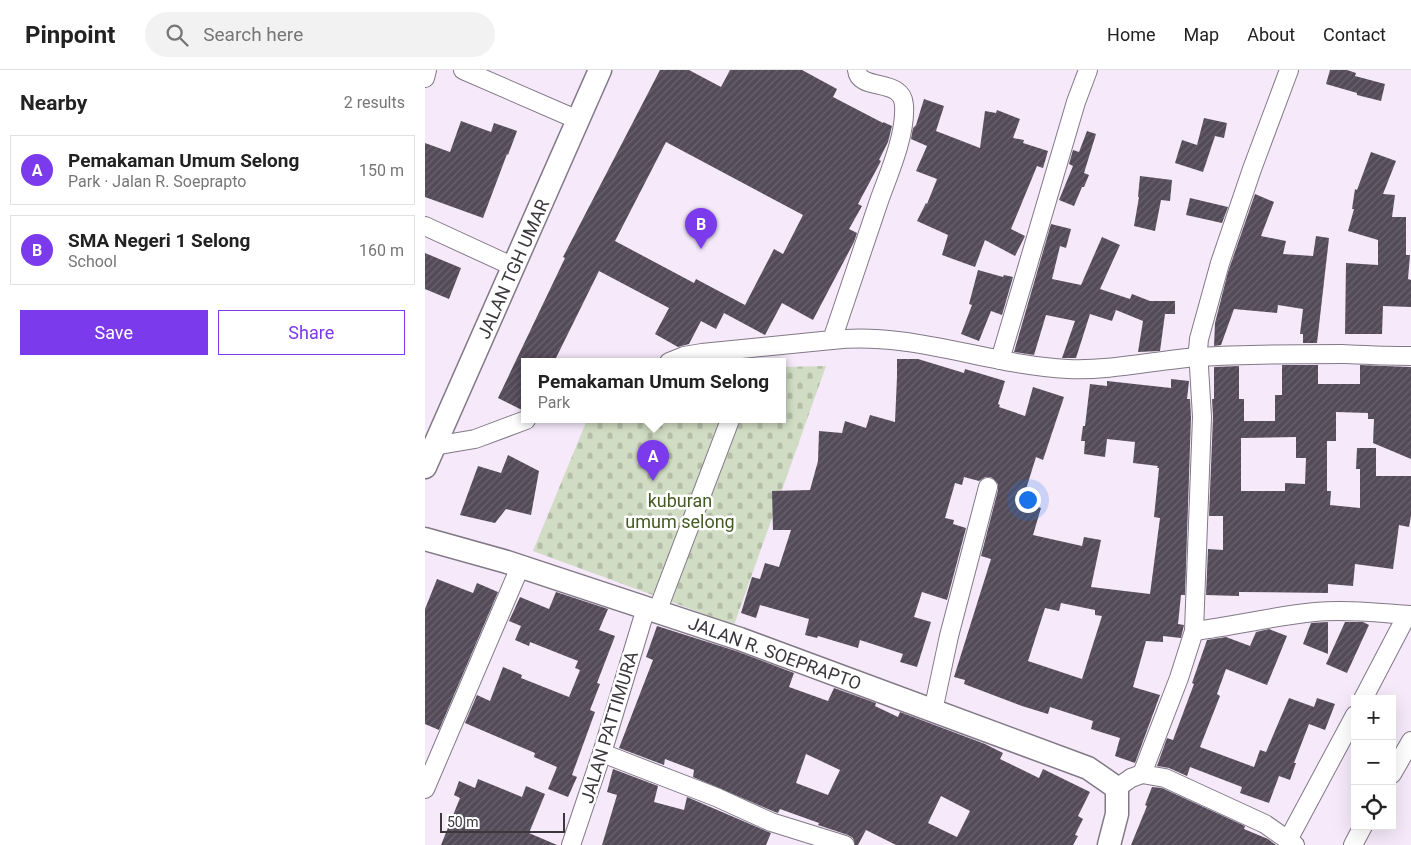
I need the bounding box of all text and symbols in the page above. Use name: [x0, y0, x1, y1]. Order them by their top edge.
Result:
search box: [145, 12, 495, 57]
text: Pinpoint: [25, 21, 115, 49]
icon: search: [163, 21, 191, 49]
text: Search here: [203, 23, 303, 46]
text: Home: [1107, 24, 1156, 45]
text: Map: [1184, 24, 1219, 45]
text: About: [1247, 24, 1295, 45]
text: Contact: [1323, 24, 1386, 45]
text: Nearby: [20, 91, 87, 115]
text: 2 results: [344, 93, 405, 112]
text: Pemakaman Umum Selong: [68, 149, 299, 172]
text: A: [32, 161, 42, 180]
text: 150 m: [359, 161, 404, 180]
text: Park · Jalan R. Soeprapto: [68, 172, 246, 191]
street label: JALAN TGH UMAR: [473, 196, 553, 342]
pin: B: [685, 208, 717, 249]
text: SMA Negeri 1 Selong: [68, 229, 250, 252]
text: B: [32, 241, 42, 260]
text: 160 m: [359, 241, 404, 260]
text: School: [68, 252, 117, 271]
button: Save: [20, 310, 208, 355]
button: Share: [218, 310, 405, 355]
popup: [521, 358, 786, 423]
text: Pemakaman Umum Selong: [538, 370, 769, 393]
text: Park: [538, 393, 570, 412]
pin: A: [637, 440, 669, 481]
your location: [1015, 487, 1041, 513]
park label: kuburan umum selong: [625, 490, 735, 532]
street label: JALAN R. SOEPRAPTO: [686, 612, 864, 694]
street label: JALAN PATTIMURA: [576, 648, 642, 806]
map controls: [1351, 695, 1396, 830]
button: +: [1351, 695, 1396, 740]
button: −: [1351, 740, 1396, 785]
button: locate: [1351, 785, 1396, 830]
scale bar: [440, 810, 565, 833]
text: 50 m: [447, 814, 479, 830]

